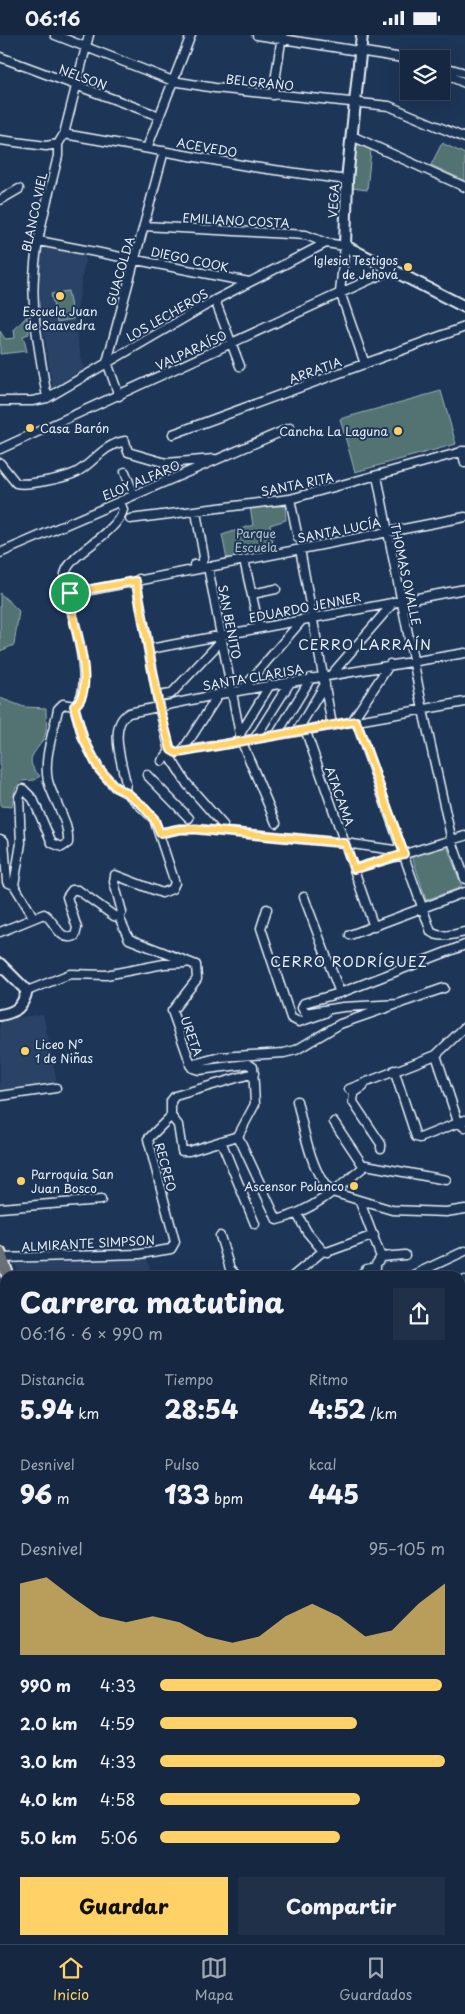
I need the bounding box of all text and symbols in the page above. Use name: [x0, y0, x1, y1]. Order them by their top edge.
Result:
text: 06:16: [25, 4, 81, 32]
map controls: [400, 50, 450, 100]
button: layers: [400, 50, 450, 100]
street label: NELSON: [56, 60, 110, 94]
street label: BELGRANO: [225, 69, 295, 95]
street label: ACEVEDO: [175, 133, 239, 161]
street label: BLANCO VIEL: [17, 170, 51, 253]
street label: VEGA: [323, 183, 343, 219]
street label: EMILIANO COSTA: [182, 208, 290, 232]
street label: GUACOLDA: [101, 234, 139, 308]
street label: DIEGO COOK: [149, 242, 231, 276]
place label: Iglesia Testigos de Jehová: [314, 251, 399, 283]
marker: Iglesia Testigos de Jehová: [402, 261, 414, 273]
street label: LOS LECHEROS: [123, 284, 211, 346]
marker: Escuela Juan de Saavedra: [54, 290, 66, 302]
place label: Escuela Juan de Saavedra: [23, 302, 97, 334]
street label: VALPARAÍSO: [152, 326, 230, 374]
street label: ARRATIA: [286, 352, 344, 388]
place label: Casa Barón: [40, 419, 109, 437]
marker: Casa Barón: [24, 422, 36, 434]
place label: Cancha La Laguna: [279, 422, 389, 440]
marker: Cancha La Laguna: [392, 425, 404, 437]
street label: ELOY ALFARO: [99, 455, 183, 504]
street label: SANTA RITA: [259, 467, 335, 501]
street label: SANTA LUCÍA: [296, 513, 382, 547]
street label: THOMAS OVALLE: [386, 521, 426, 627]
park label: Parque Escuela: [235, 524, 278, 556]
pin: [49, 572, 91, 614]
icon: arrive: [56, 579, 84, 607]
street label: SAN BENITO: [214, 583, 246, 661]
street label: EDUARDO JENNER: [247, 587, 363, 627]
district label: CERRO LARRAÍN: [298, 634, 432, 655]
street label: SANTA CLARISA: [201, 659, 305, 695]
street label: ATACAMA: [321, 764, 359, 828]
district label: CERRO RODRÍGUEZ: [270, 951, 428, 972]
street label: URETA: [176, 1014, 208, 1058]
place label: Liceo N° 1 de Niñas: [35, 1035, 94, 1067]
marker: Liceo N° 1 de Niñas: [19, 1045, 31, 1057]
street label: RECREO: [151, 1141, 181, 1193]
place label: Parroquia San Juan Bosco: [31, 1165, 114, 1197]
marker: Parroquia San Juan Bosco: [15, 1175, 27, 1187]
place label: Ascensor Polanco: [244, 1177, 344, 1195]
marker: Ascensor Polanco: [348, 1180, 360, 1192]
street label: ALMIRANTE SIMPSON: [21, 1231, 155, 1255]
text: Carrera matutina: [20, 1280, 284, 1323]
button: share: [393, 1288, 445, 1340]
text: 06:16 · 6 × 990 m: [20, 1321, 163, 1345]
text: Distancia: [20, 1369, 85, 1390]
text: Tiempo: [164, 1369, 213, 1390]
text: Ritmo: [309, 1369, 348, 1390]
text: 5.94: [20, 1390, 74, 1428]
text: 28:54: [164, 1390, 238, 1428]
text: 4:52: [309, 1390, 366, 1428]
text: km: [74, 1403, 99, 1424]
text: /km: [366, 1403, 397, 1424]
text: Desnivel: [20, 1454, 75, 1475]
text: Pulso: [164, 1454, 199, 1475]
text: kcal: [309, 1454, 337, 1475]
text: 96: [20, 1475, 52, 1513]
text: 133: [164, 1475, 210, 1513]
text: 445: [309, 1475, 359, 1513]
text: m: [52, 1488, 69, 1509]
text: bpm: [210, 1488, 243, 1509]
text: Desnivel: [20, 1536, 82, 1560]
text: 95–105 m: [369, 1536, 445, 1560]
text: 990 m: [20, 1673, 71, 1697]
text: 4:33: [100, 1673, 136, 1697]
text: 2.0 km: [20, 1711, 77, 1735]
text: 4:59: [100, 1711, 135, 1735]
text: 3.0 km: [20, 1749, 77, 1773]
text: 4:33: [100, 1749, 136, 1773]
text: 4.0 km: [20, 1787, 77, 1811]
text: 4:58: [100, 1787, 135, 1811]
text: 5.0 km: [20, 1825, 77, 1849]
text: 5:06: [100, 1825, 138, 1849]
button: Guardar: [20, 1877, 228, 1935]
button: Compartir: [238, 1877, 445, 1935]
tab: Inicio: [53, 1954, 89, 2005]
tab: Mapa: [195, 1954, 233, 2005]
tab: Guardados: [339, 1954, 412, 2005]

